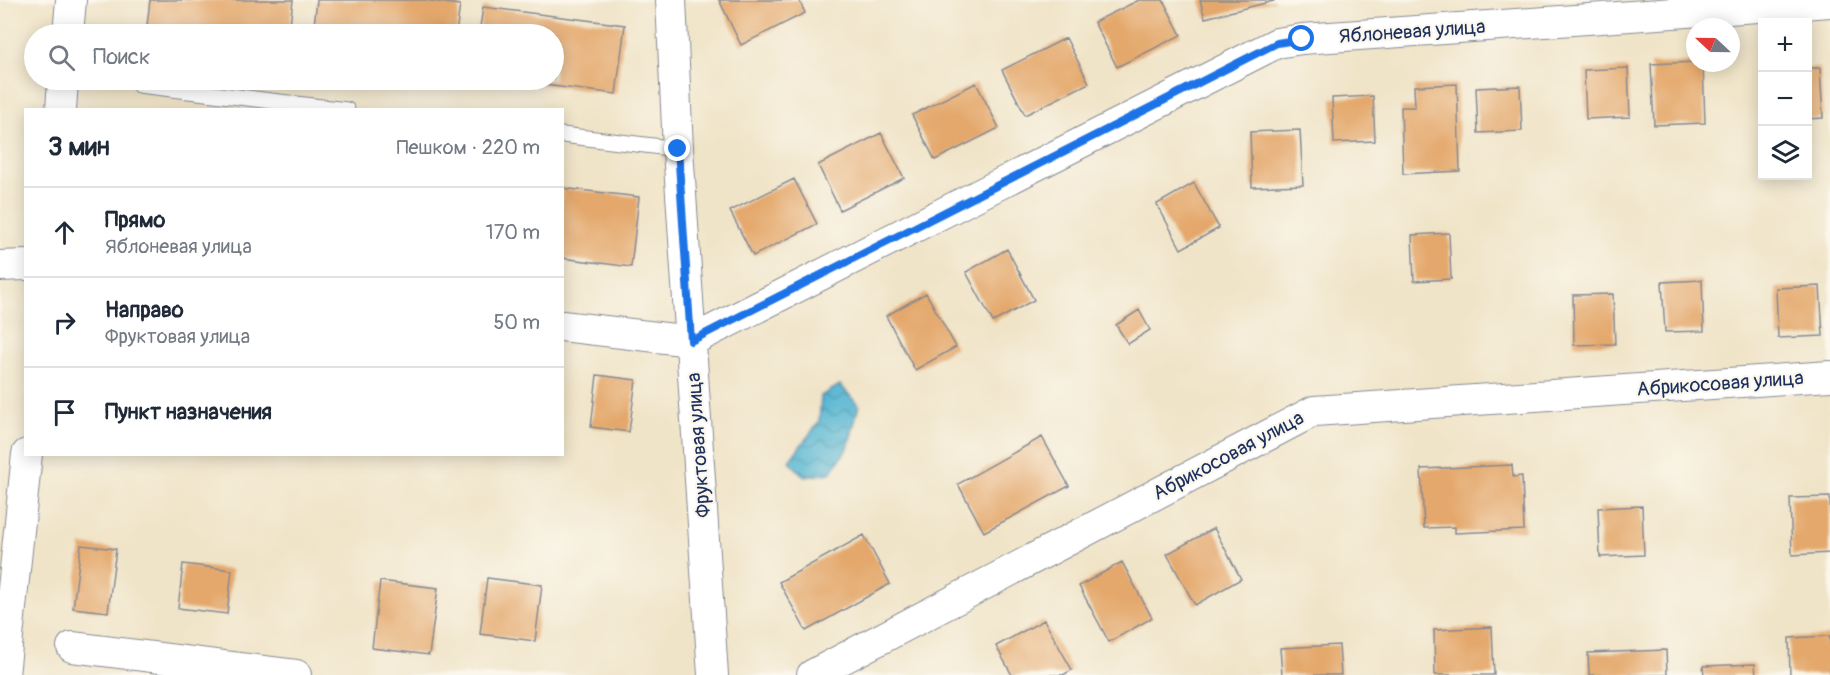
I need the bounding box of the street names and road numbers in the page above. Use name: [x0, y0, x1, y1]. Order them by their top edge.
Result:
street label: Яблоневая улица: [1338, 14, 1486, 49]
street label: Абрикосовая улица: [1636, 365, 1804, 402]
street label: Фруктовая улица: [681, 372, 716, 518]
street label: Абрикосовая улица: [1148, 405, 1308, 506]

